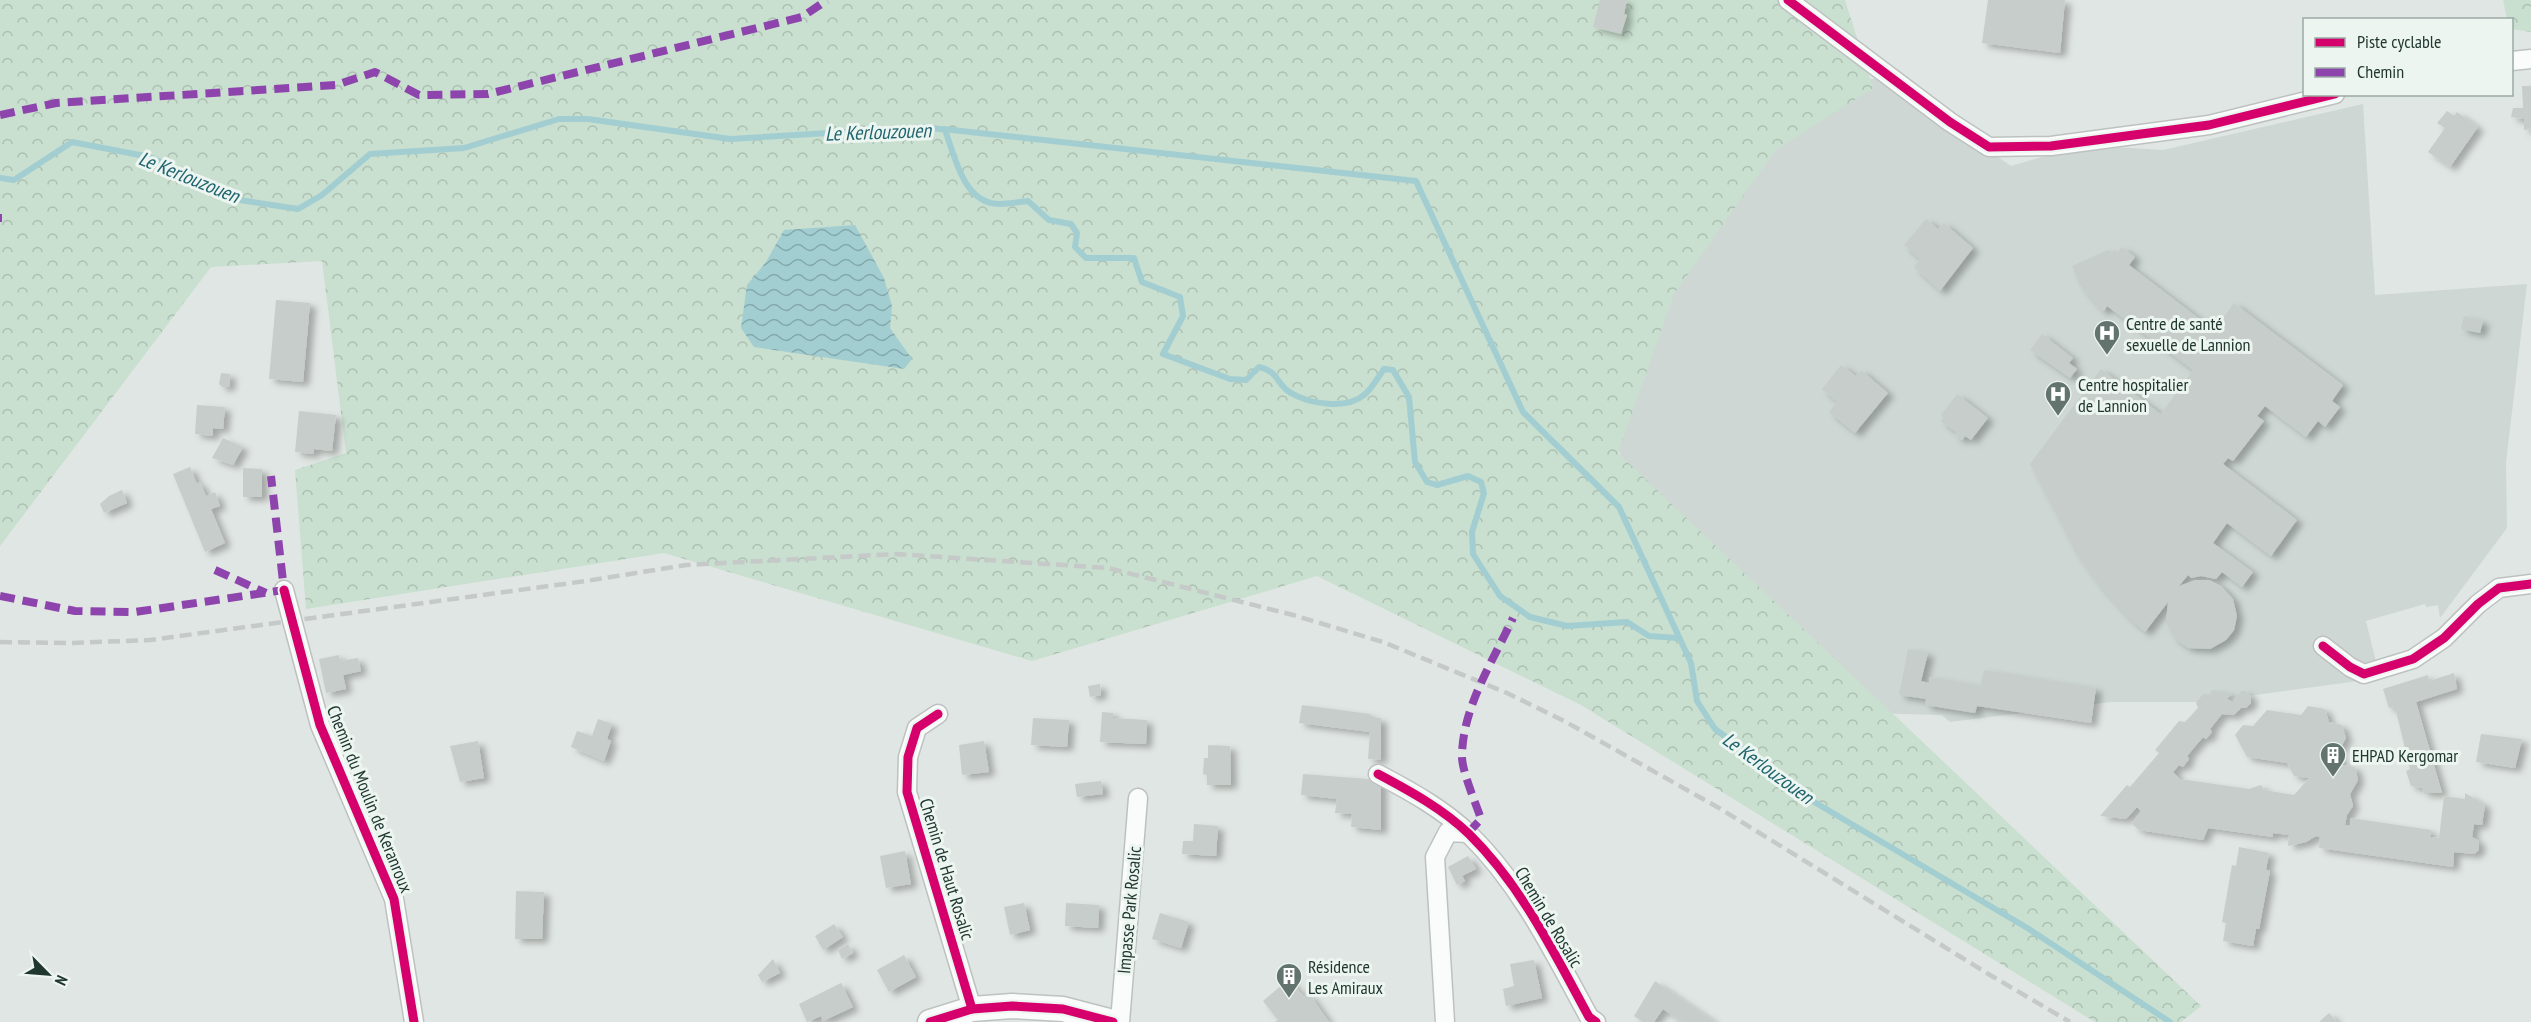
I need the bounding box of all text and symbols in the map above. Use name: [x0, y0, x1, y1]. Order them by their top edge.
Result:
legend: [2303, 18, 2513, 96]
text: Piste cyclable: [2357, 30, 2441, 53]
text: Chemin: [2357, 60, 2404, 83]
water label: Le Kerlouzouen: [825, 117, 933, 147]
water label: Le Kerlouzouen: [135, 145, 244, 209]
place label: Centre de santé sexuelle de Lannion: [2126, 312, 2250, 356]
hospital icon: Centre de santé sexuelle de Lannion: [2092, 318, 2122, 356]
place label: Centre hospitalier de Lannion: [2078, 373, 2188, 417]
hospital icon: Centre hospitalier de Lannion: [2043, 379, 2073, 417]
street label: Chemin du Moulin de Keranroux: [322, 702, 418, 896]
water label: Le Kerlouzouen: [1717, 726, 1820, 810]
building icon: EHPAD Kergomar: [2318, 740, 2348, 778]
place label: EHPAD Kergomar: [2352, 744, 2458, 767]
street label: Chemin de Haut Rosalic: [915, 795, 980, 943]
street label: Impasse Park Rosalic: [1112, 845, 1146, 975]
street label: Chemin de Rosalic: [1510, 862, 1588, 972]
north arrow: [18, 944, 78, 1004]
place label: Résidence Les Amiraux: [1308, 955, 1384, 999]
building icon: Résidence Les Amiraux: [1274, 961, 1304, 999]
text: N: [51, 972, 72, 988]

